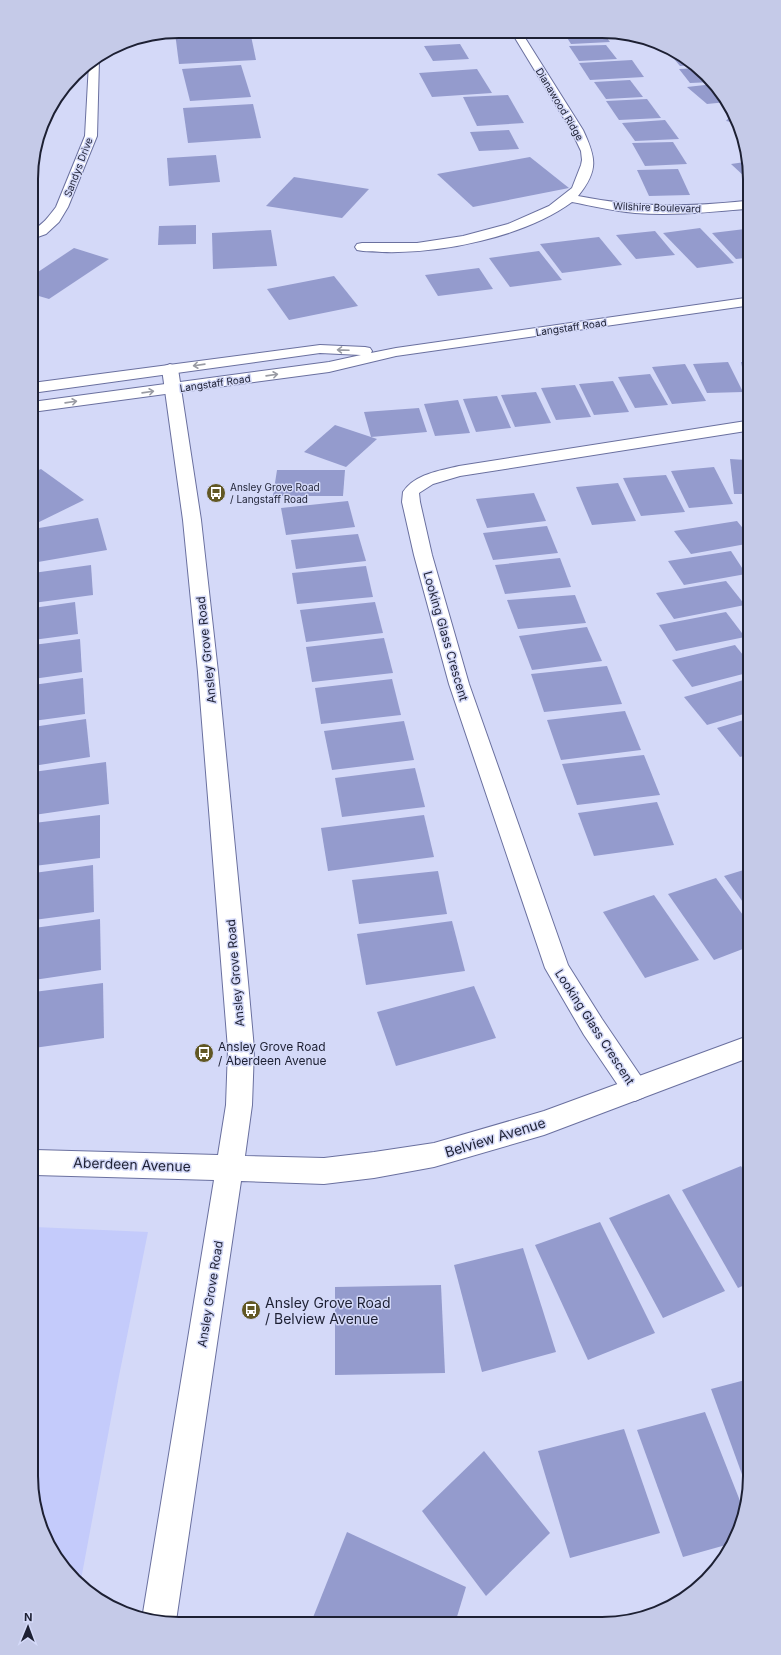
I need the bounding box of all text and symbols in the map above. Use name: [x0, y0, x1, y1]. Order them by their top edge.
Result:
street label: Dianawood Ridge: [534, 65, 587, 143]
street label: Sandys Drive: [61, 135, 95, 198]
street label: Wilshire Boulevard: [613, 199, 701, 215]
street label: Langstaff Road: [535, 316, 607, 338]
one-way arrow: [337, 346, 350, 354]
one-way arrow: [193, 361, 206, 369]
one-way arrow: [265, 371, 278, 379]
street label: Langstaff Road: [179, 372, 251, 394]
one-way arrow: [142, 388, 155, 396]
one-way arrow: [64, 398, 77, 406]
place label: Ansley Grove Road / Langstaff Road: [230, 481, 320, 505]
bus stop icon: Ansley Grove Road / Langstaff Road: [205, 482, 227, 504]
street label: Looking Glass Crescent: [420, 569, 472, 703]
street label: Ansley Grove Road: [193, 596, 219, 704]
street label: Ansley Grove Road: [223, 919, 247, 1027]
street label: Looking Glass Crescent: [552, 967, 638, 1088]
place label: Ansley Grove Road / Aberdeen Avenue: [218, 1039, 327, 1068]
bus stop icon: Ansley Grove Road / Aberdeen Avenue: [193, 1042, 215, 1064]
street label: Belview Avenue: [443, 1114, 547, 1160]
street label: Aberdeen Avenue: [73, 1153, 191, 1175]
street label: Ansley Grove Road: [194, 1240, 226, 1348]
place label: Ansley Grove Road / Belview Avenue: [265, 1294, 390, 1327]
bus stop icon: Ansley Grove Road / Belview Avenue: [240, 1299, 262, 1321]
north arrow: [8, 1607, 48, 1647]
text: N: [24, 1610, 32, 1624]

